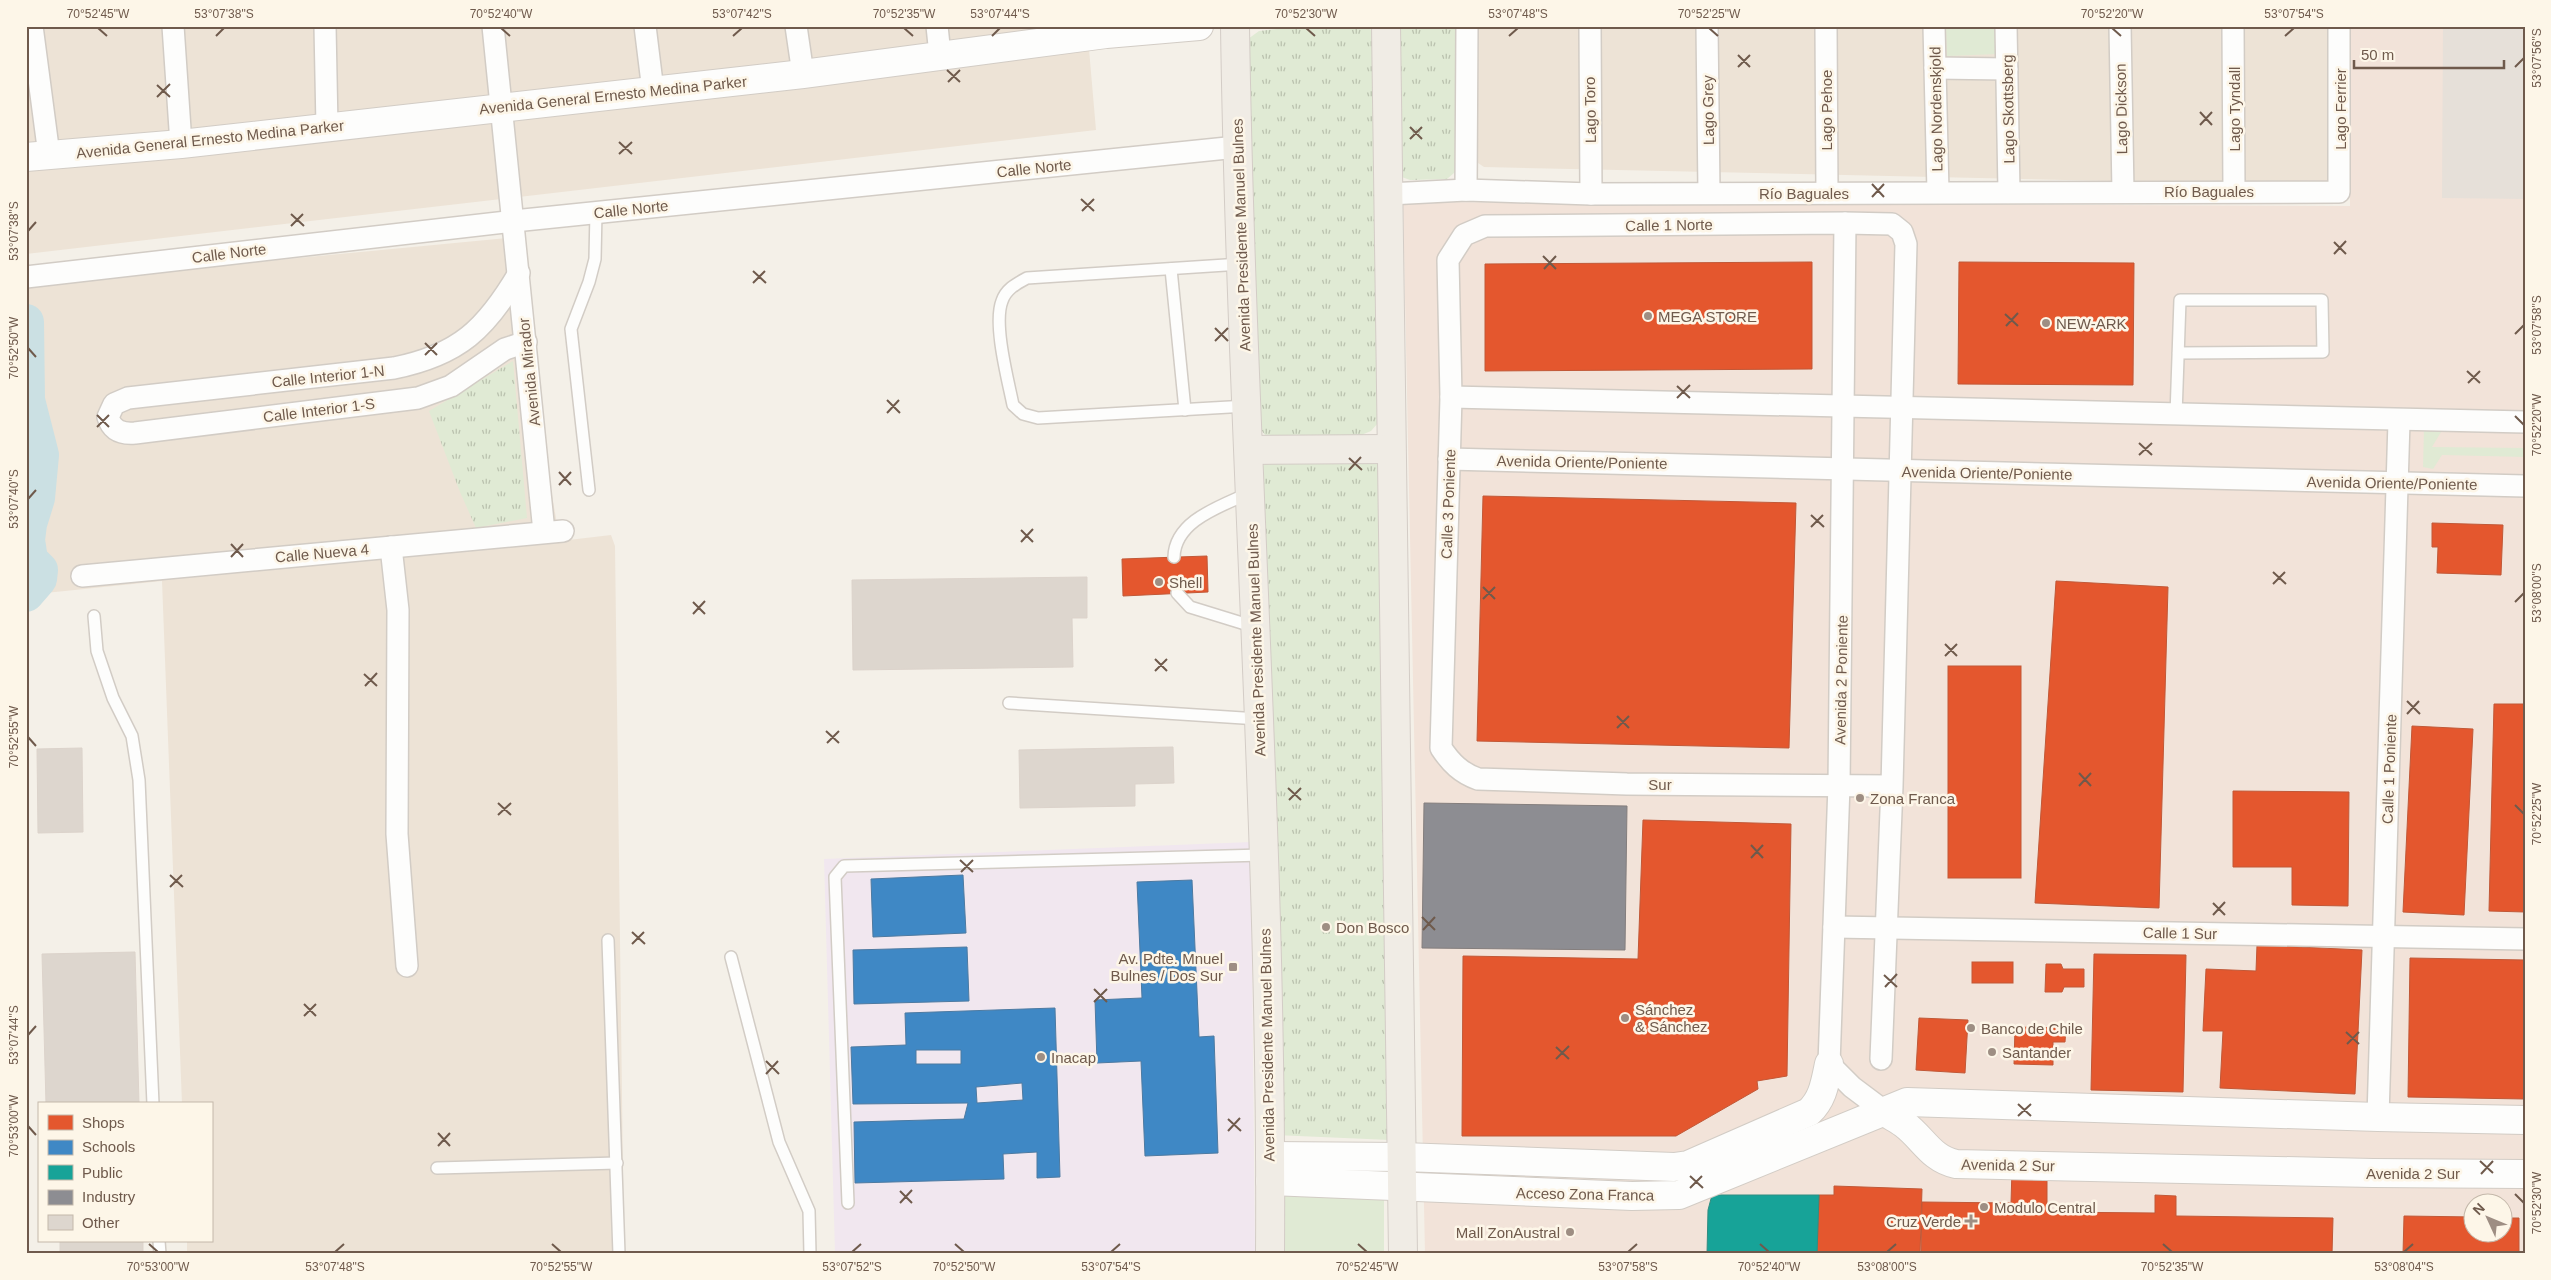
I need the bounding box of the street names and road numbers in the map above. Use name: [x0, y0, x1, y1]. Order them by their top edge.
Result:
street label: Lago Nordenskjold: [1926, 46, 1946, 172]
street label: Lago Skottsberg: [1999, 54, 2017, 164]
street label: Lago Dickson: [2112, 63, 2130, 155]
street label: Lago Tyndall: [2226, 67, 2243, 151]
street label: Lago Ferrier: [2332, 68, 2349, 150]
street label: Lago Pehoe: [1818, 70, 1835, 150]
street label: Avenida General Ernesto Medina Parker: [478, 72, 748, 118]
street label: Lago Grey: [1699, 74, 1717, 145]
street label: Lago Toro: [1581, 77, 1599, 143]
street label: Avenida General Ernesto Medina Parker: [75, 116, 345, 162]
street label: Avenida Presidente Manuel Bulnes: [1228, 118, 1254, 352]
street label: Calle Norte: [996, 156, 1072, 180]
street label: Río Baguales: [2164, 183, 2254, 200]
street label: Río Baguales: [1759, 185, 1849, 202]
street label: Calle Norte: [593, 197, 669, 221]
street label: Calle 1 Norte: [1625, 216, 1713, 234]
street label: Calle Norte: [191, 240, 267, 266]
street label: Avenida Mirador: [515, 317, 543, 427]
street label: Calle Interior 1-N: [271, 362, 385, 390]
street label: Calle Interior 1-S: [262, 395, 376, 425]
street label: Calle 3 Poniente: [1438, 449, 1458, 559]
street label: Avenida Oriente/Poniente: [1497, 452, 1667, 472]
street label: Avenida Oriente/Poniente: [1902, 463, 2072, 483]
street label: Avenida Oriente/Poniente: [2307, 473, 2477, 493]
street label: Avenida Presidente Manuel Bulnes: [1243, 523, 1269, 757]
street label: Calle Nueva 4: [274, 540, 370, 566]
street label: Avenida 2 Poniente: [1831, 615, 1851, 745]
street label: Calle 1 Poniente: [2379, 714, 2399, 824]
street label: Sur: [1648, 776, 1672, 793]
street label: Calle 1 Sur: [2143, 924, 2217, 942]
street label: Avenida Presidente Manuel Bulnes: [1256, 928, 1278, 1162]
street label: Avenida 2 Sur: [1961, 1156, 2055, 1174]
street label: Avenida 2 Sur: [2366, 1165, 2460, 1182]
street label: Acceso Zona Franca: [1516, 1184, 1655, 1204]

